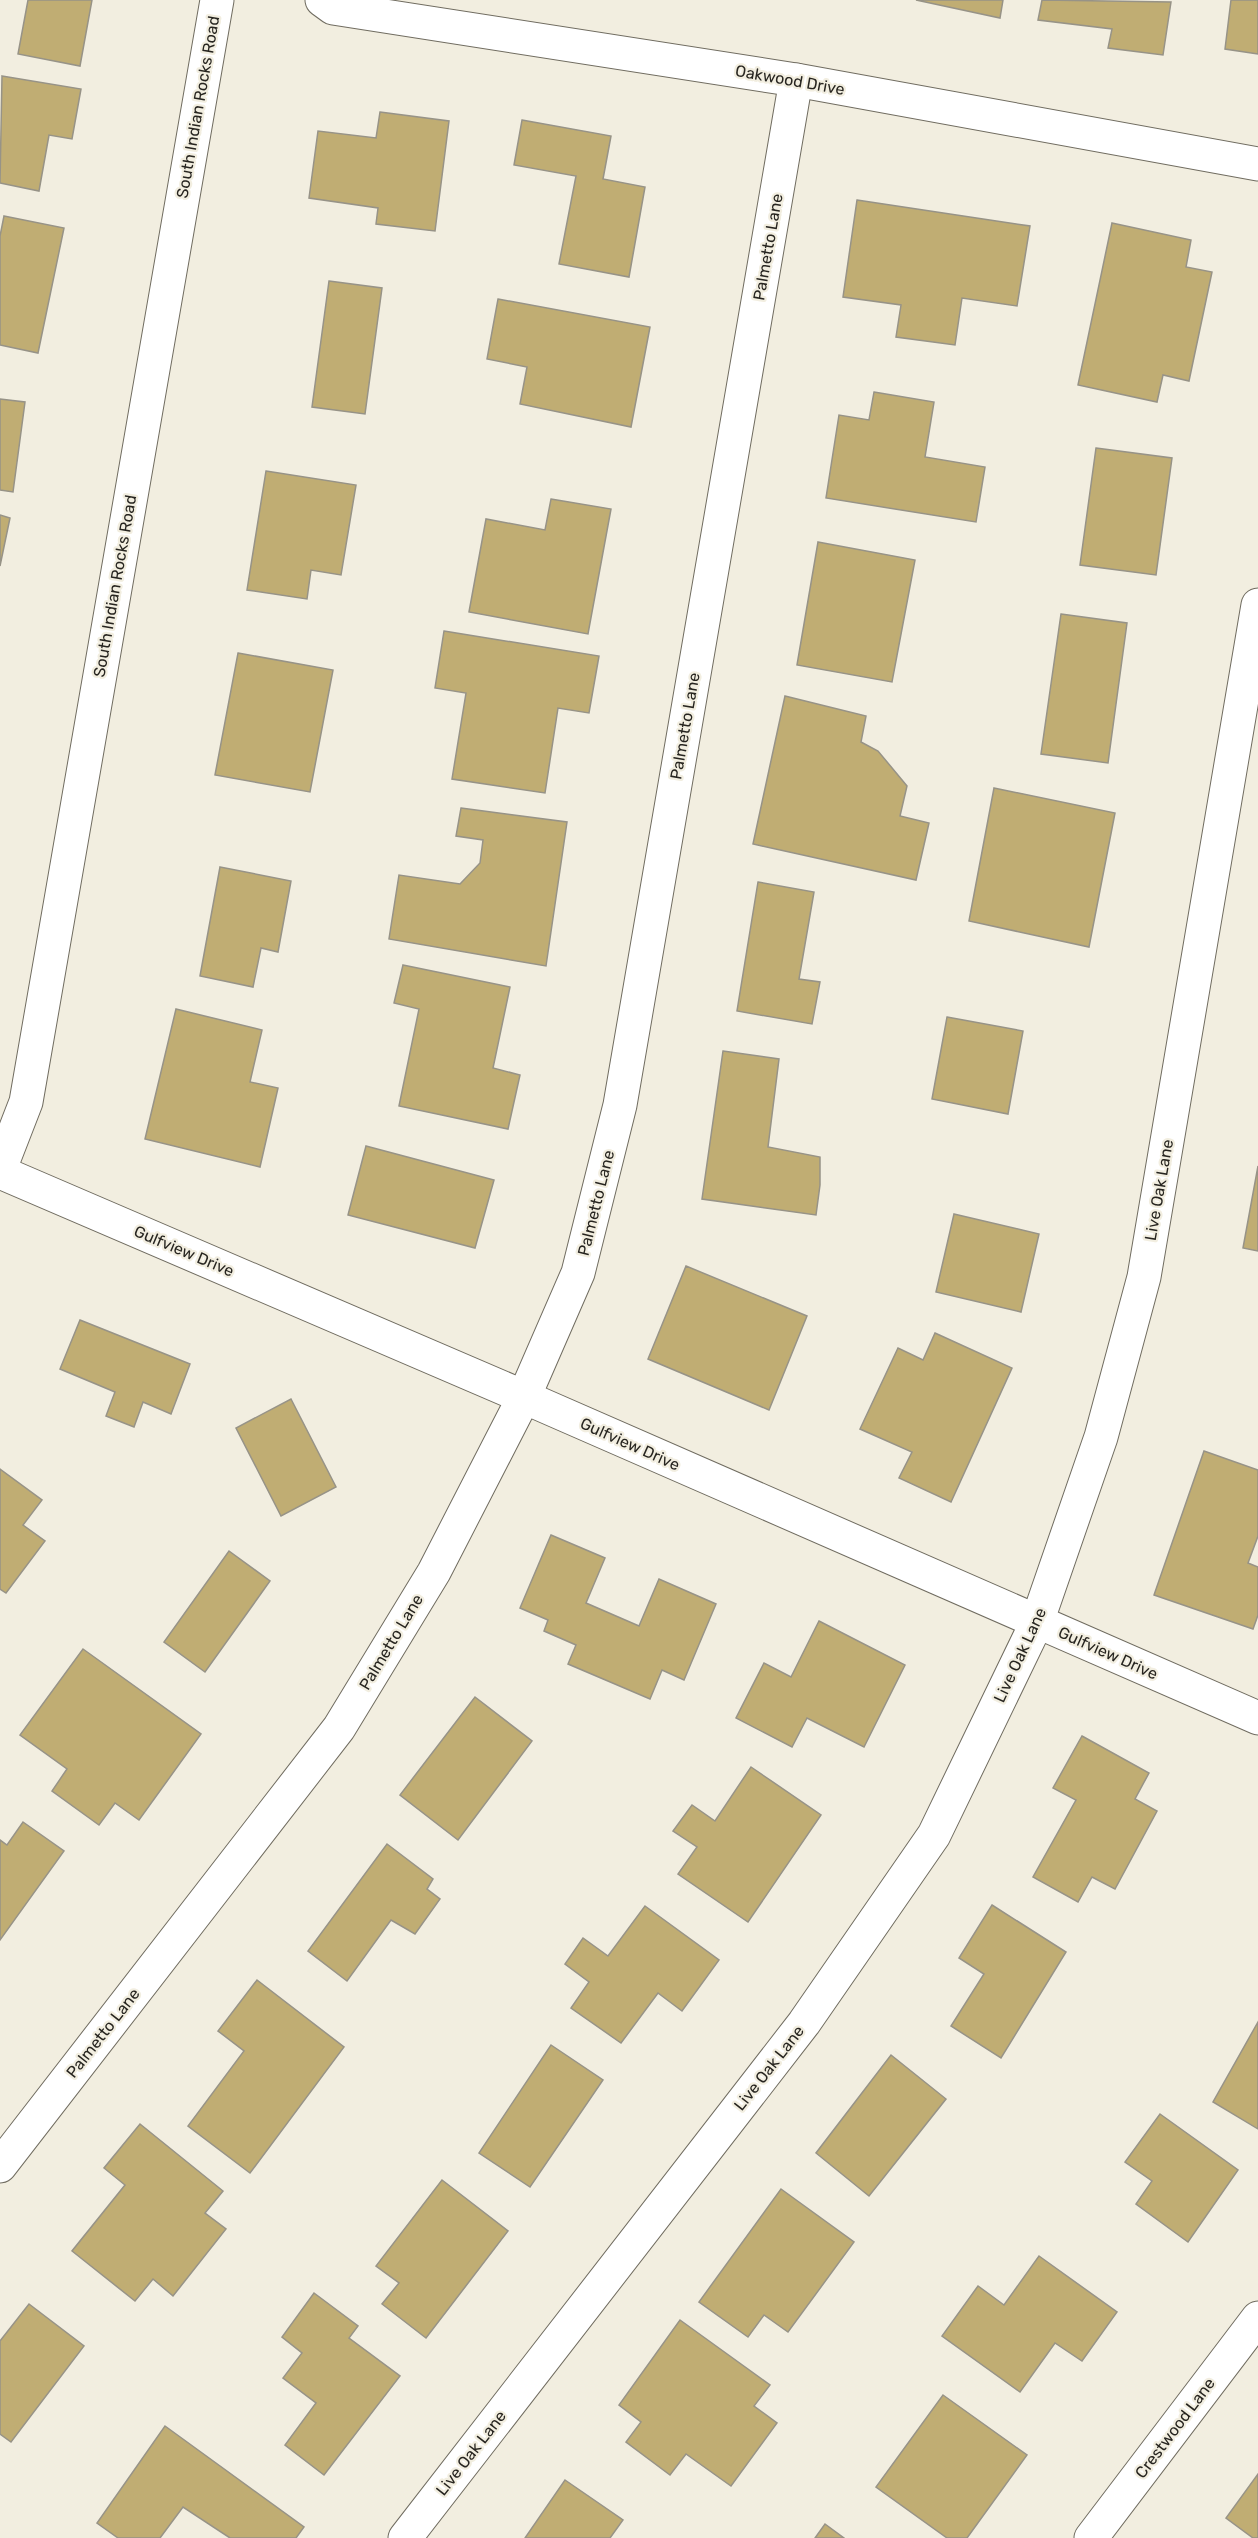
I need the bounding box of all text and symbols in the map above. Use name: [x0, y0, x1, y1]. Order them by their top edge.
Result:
street label: South Indian Rocks Road: [173, 14, 223, 200]
street label: Oakwood Drive: [734, 61, 846, 99]
street label: Palmetto Lane: [749, 192, 787, 302]
street label: South Indian Rocks Road: [90, 493, 140, 679]
street label: Palmetto Lane: [666, 671, 704, 781]
street label: Live Oak Lane: [1141, 1138, 1177, 1242]
street label: Palmetto Lane: [574, 1148, 618, 1258]
street label: Gulfview Drive: [131, 1221, 237, 1281]
street label: Gulfview Drive: [577, 1414, 683, 1474]
street label: Palmetto Lane: [355, 1591, 427, 1693]
street label: Live Oak Lane: [990, 1605, 1050, 1705]
street label: Gulfview Drive: [1055, 1623, 1161, 1683]
street label: Palmetto Lane: [62, 1985, 144, 2081]
street label: Live Oak Lane: [730, 2022, 808, 2114]
street label: Crestwood Lane: [1131, 2374, 1219, 2482]
street label: Live Oak Lane: [432, 2407, 510, 2499]

